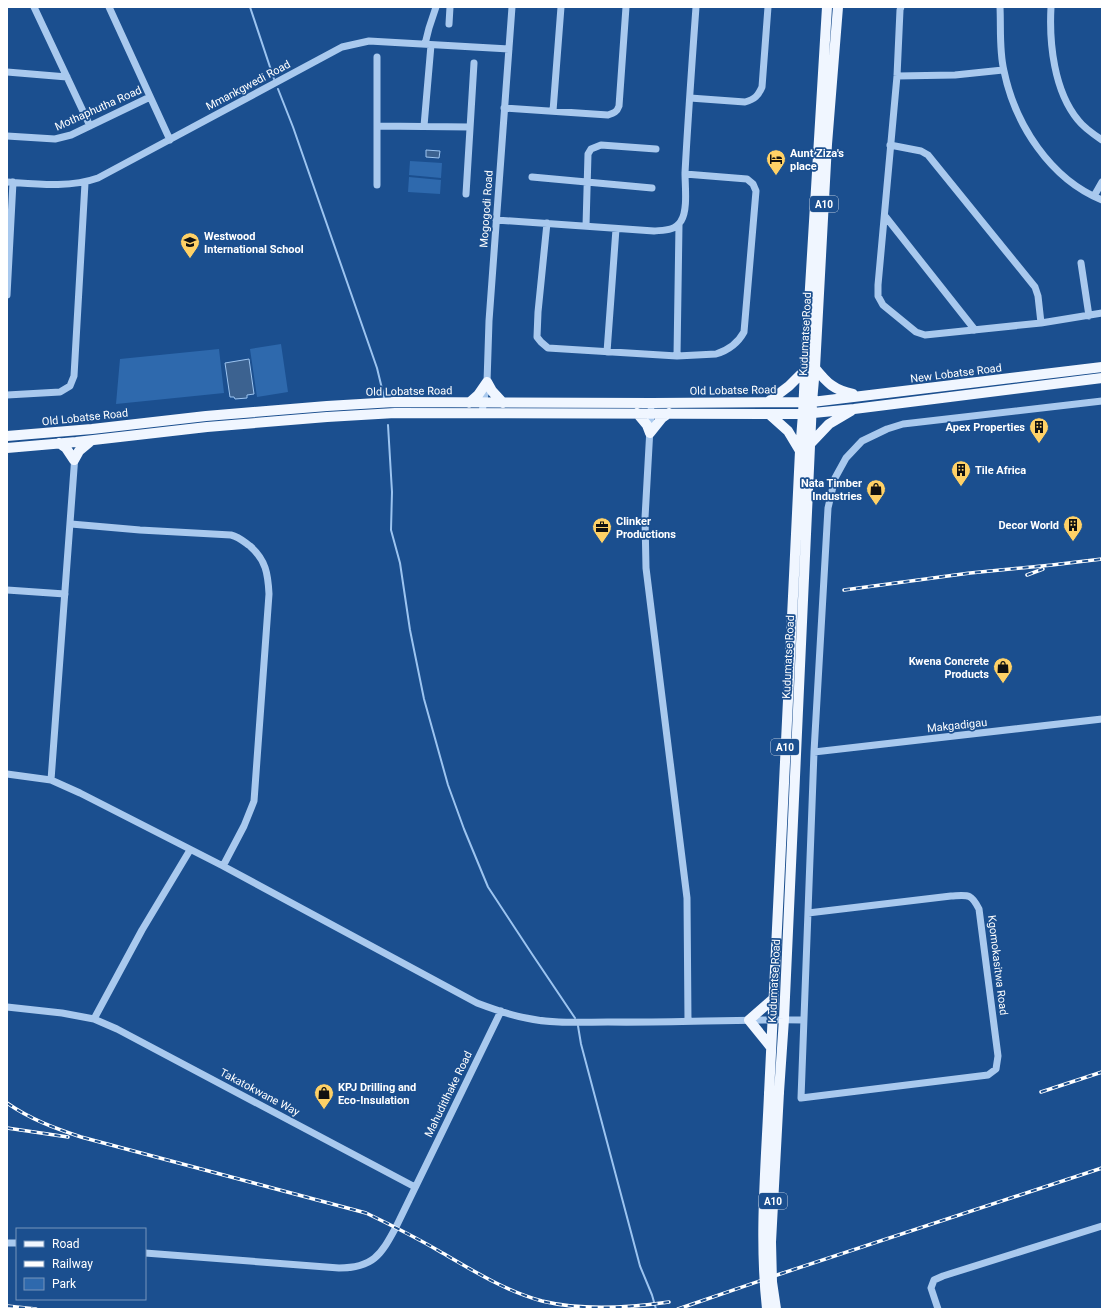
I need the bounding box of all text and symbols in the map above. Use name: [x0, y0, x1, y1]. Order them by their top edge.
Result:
street label: Mmankgwedi Road: [204, 58, 293, 113]
street label: Mothaphutha Road: [53, 84, 144, 133]
place label: Aunt Ziza's place: [790, 147, 844, 173]
hotel icon: Aunt Ziza's place: [765, 148, 787, 176]
street label: Mogogodi Road: [477, 170, 496, 248]
road number: A10: [810, 196, 838, 212]
place label: Westwood International School: [204, 230, 304, 256]
school or university icon: Westwood International School: [179, 231, 201, 259]
street label: Kudumatse Road: [797, 292, 814, 376]
street label: New Lobatse Road: [910, 361, 1003, 386]
street label: Old Lobatse Road: [690, 383, 776, 398]
street label: Old Lobatse Road: [366, 384, 452, 399]
street label: Old Lobatse Road: [41, 407, 129, 428]
building icon: Apex Properties: [1028, 416, 1050, 444]
place label: Apex Properties: [946, 421, 1025, 434]
building icon: Tile Africa: [950, 459, 972, 487]
place label: Tile Africa: [975, 464, 1026, 477]
place label: Nata Timber Industries: [801, 477, 862, 503]
shop icon: Nata Timber Industries: [865, 478, 887, 506]
building icon: Decor World: [1062, 514, 1084, 542]
place label: Clinker Productions: [616, 515, 676, 541]
office icon: Clinker Productions: [591, 516, 613, 544]
place label: Decor World: [998, 519, 1059, 532]
street label: Kudumatse Road: [780, 615, 797, 699]
place label: Kwena Concrete Products: [909, 655, 989, 681]
shop icon: Kwena Concrete Products: [992, 656, 1014, 684]
street label: Makgadigau: [926, 716, 988, 735]
road number: A10: [771, 739, 799, 755]
street label: Kgomokasitwa Road: [985, 914, 1010, 1016]
street label: Kudumatse Road: [766, 939, 783, 1023]
street label: Mahuditlhake Road: [422, 1049, 475, 1139]
street label: Takatokwane Way: [218, 1066, 303, 1119]
place label: KPJ Drilling and Eco-Insulation: [338, 1081, 416, 1107]
shop icon: KPJ Drilling and Eco-Insulation: [313, 1082, 335, 1110]
road number: A10: [759, 1193, 787, 1209]
legend: [16, 1228, 146, 1300]
text: Road: [52, 1237, 80, 1251]
text: Railway: [52, 1257, 93, 1271]
text: Park: [52, 1277, 77, 1291]

